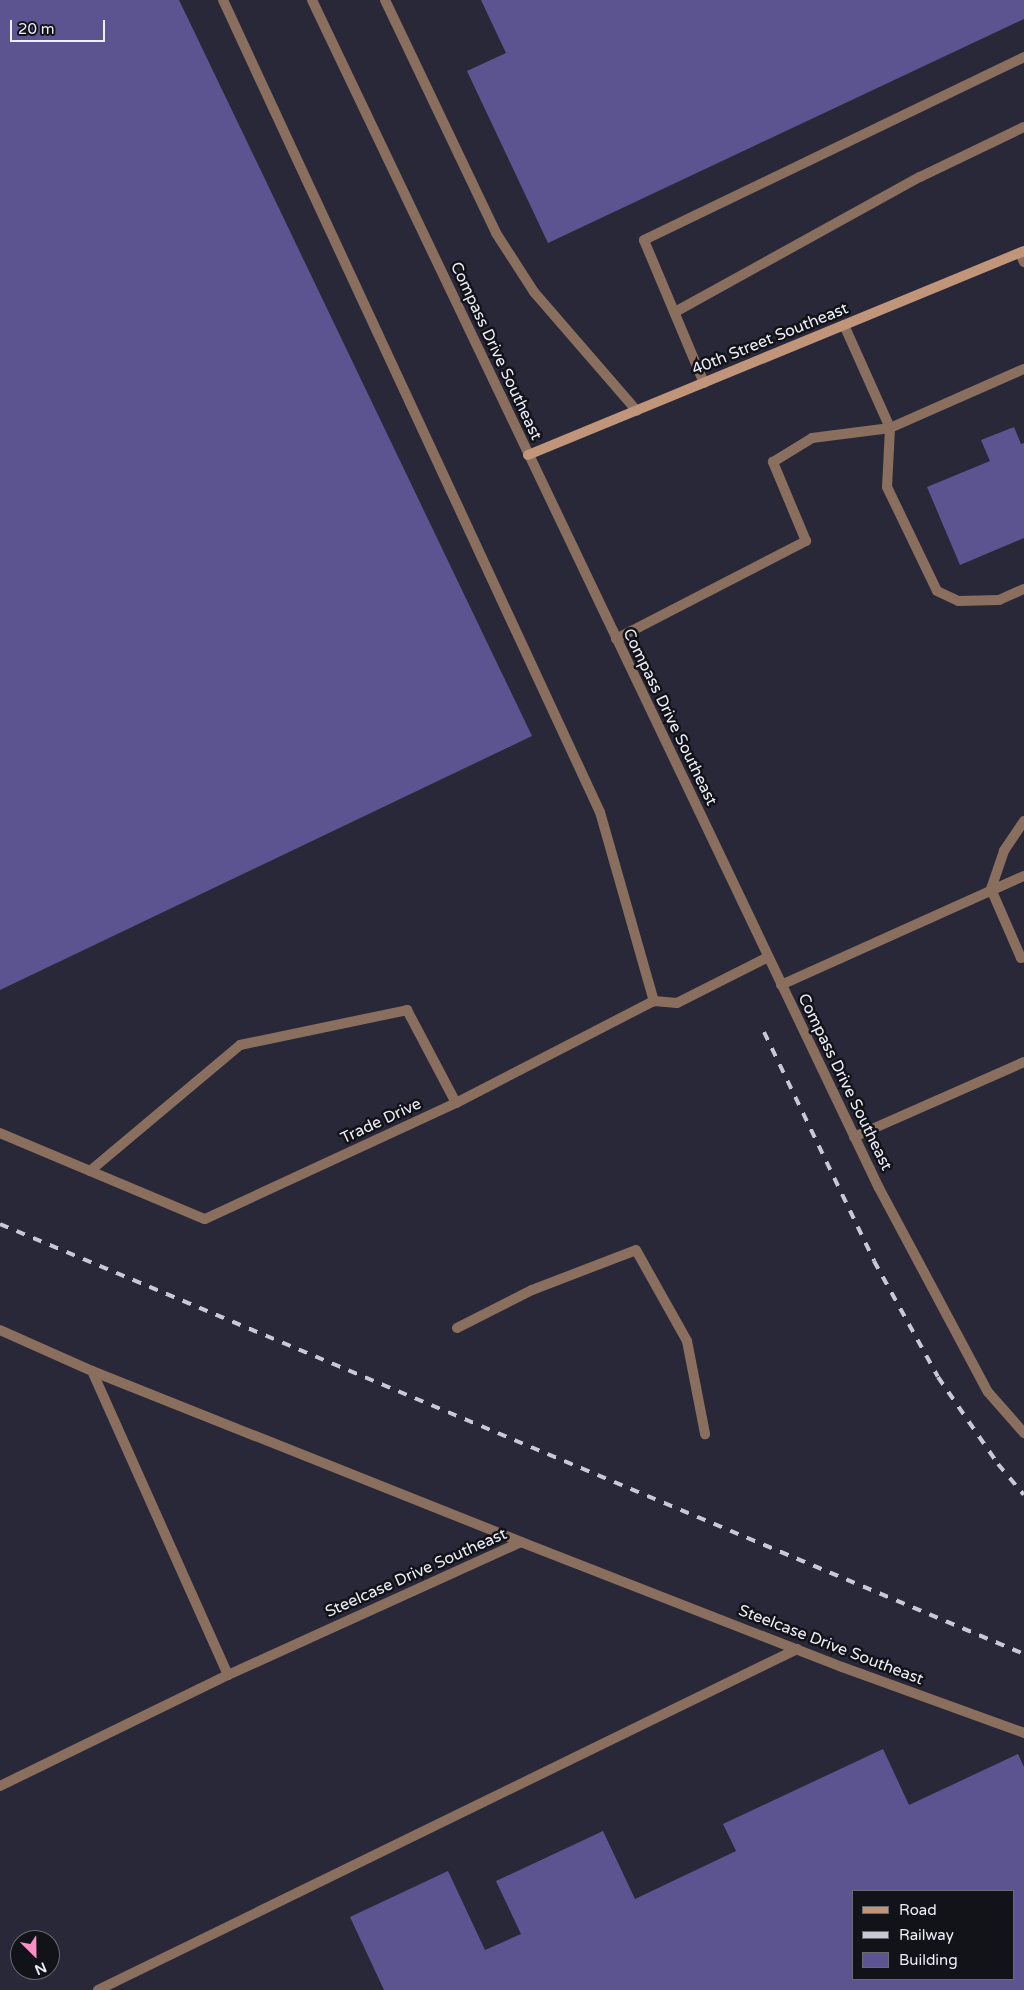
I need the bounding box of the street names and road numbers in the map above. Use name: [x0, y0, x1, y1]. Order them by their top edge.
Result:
street label: Compass Drive Southeast: [446, 259, 546, 443]
street label: 40th Street Southeast: [689, 299, 851, 379]
street label: Compass Drive Southeast: [619, 625, 721, 809]
street label: Compass Drive Southeast: [794, 990, 896, 1174]
street label: Trade Drive: [338, 1094, 424, 1148]
street label: Steelcase Drive Southeast: [322, 1524, 510, 1622]
street label: Steelcase Drive Southeast: [736, 1601, 926, 1689]

